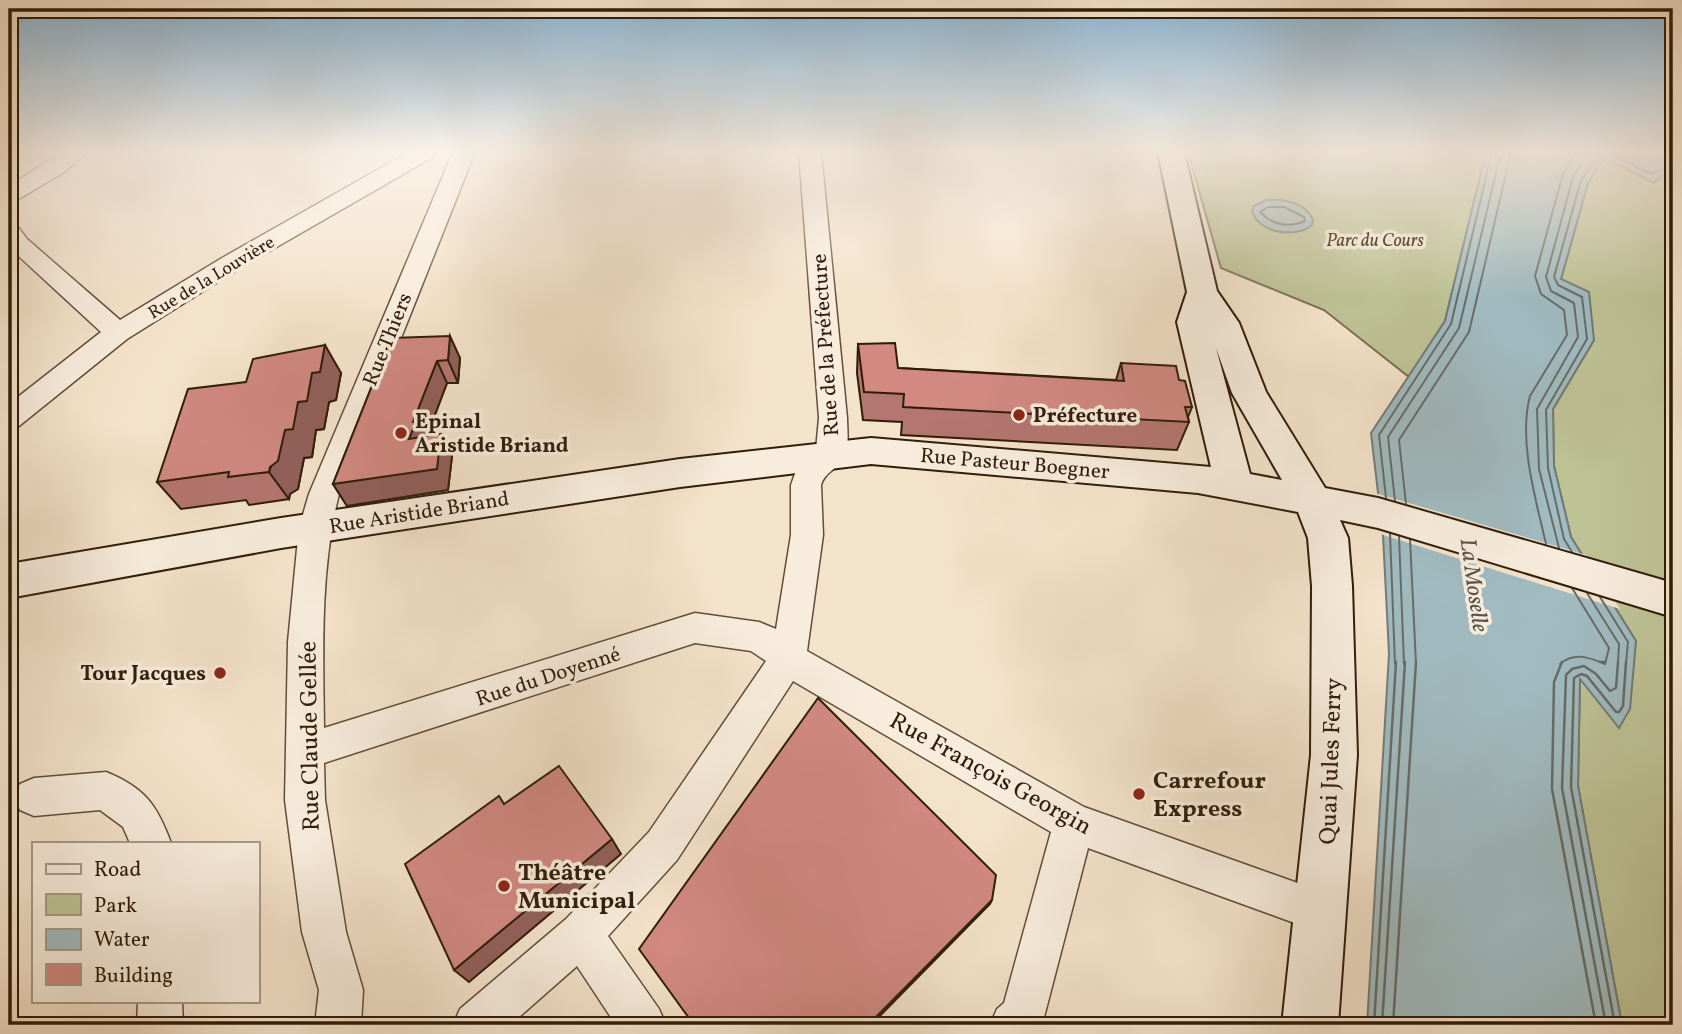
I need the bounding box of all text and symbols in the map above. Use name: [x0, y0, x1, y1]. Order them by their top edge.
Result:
park label: Parc du Cours: [1326, 229, 1424, 254]
street label: Rue de la Louvière: [144, 231, 280, 326]
street label: Rue de la Préfecture: [806, 253, 847, 437]
street label: Rue Thiers: [357, 289, 420, 391]
place label: Préfecture: [1033, 402, 1137, 431]
marker: Préfecture: [1011, 407, 1027, 423]
place label: Epinal Aristide Briand: [415, 408, 569, 461]
marker: Epinal Aristide Briand: [393, 425, 409, 441]
street label: Rue Pasteur Boegner: [919, 442, 1111, 487]
street label: Rue Aristide Briand: [327, 485, 511, 542]
water label: La Moselle: [1451, 536, 1496, 635]
street label: Rue du Doyenné: [472, 640, 625, 714]
street label: Rue Claude Gellée: [292, 641, 330, 831]
place label: Tour Jacques: [80, 660, 206, 689]
marker: Tour Jacques: [212, 665, 228, 681]
street label: Quai Jules Ferry: [1312, 677, 1352, 845]
street label: Rue François Georgin: [883, 705, 1097, 845]
place label: Carrefour Express: [1153, 765, 1266, 827]
marker: Carrefour Express: [1131, 786, 1147, 802]
legend: [32, 842, 259, 1002]
text: Road: [94, 856, 141, 885]
place label: Théâtre Municipal: [518, 857, 635, 919]
marker: Théâtre Municipal: [496, 878, 512, 894]
text: Park: [94, 892, 137, 921]
text: Water: [94, 926, 150, 955]
text: Building: [94, 962, 173, 991]

